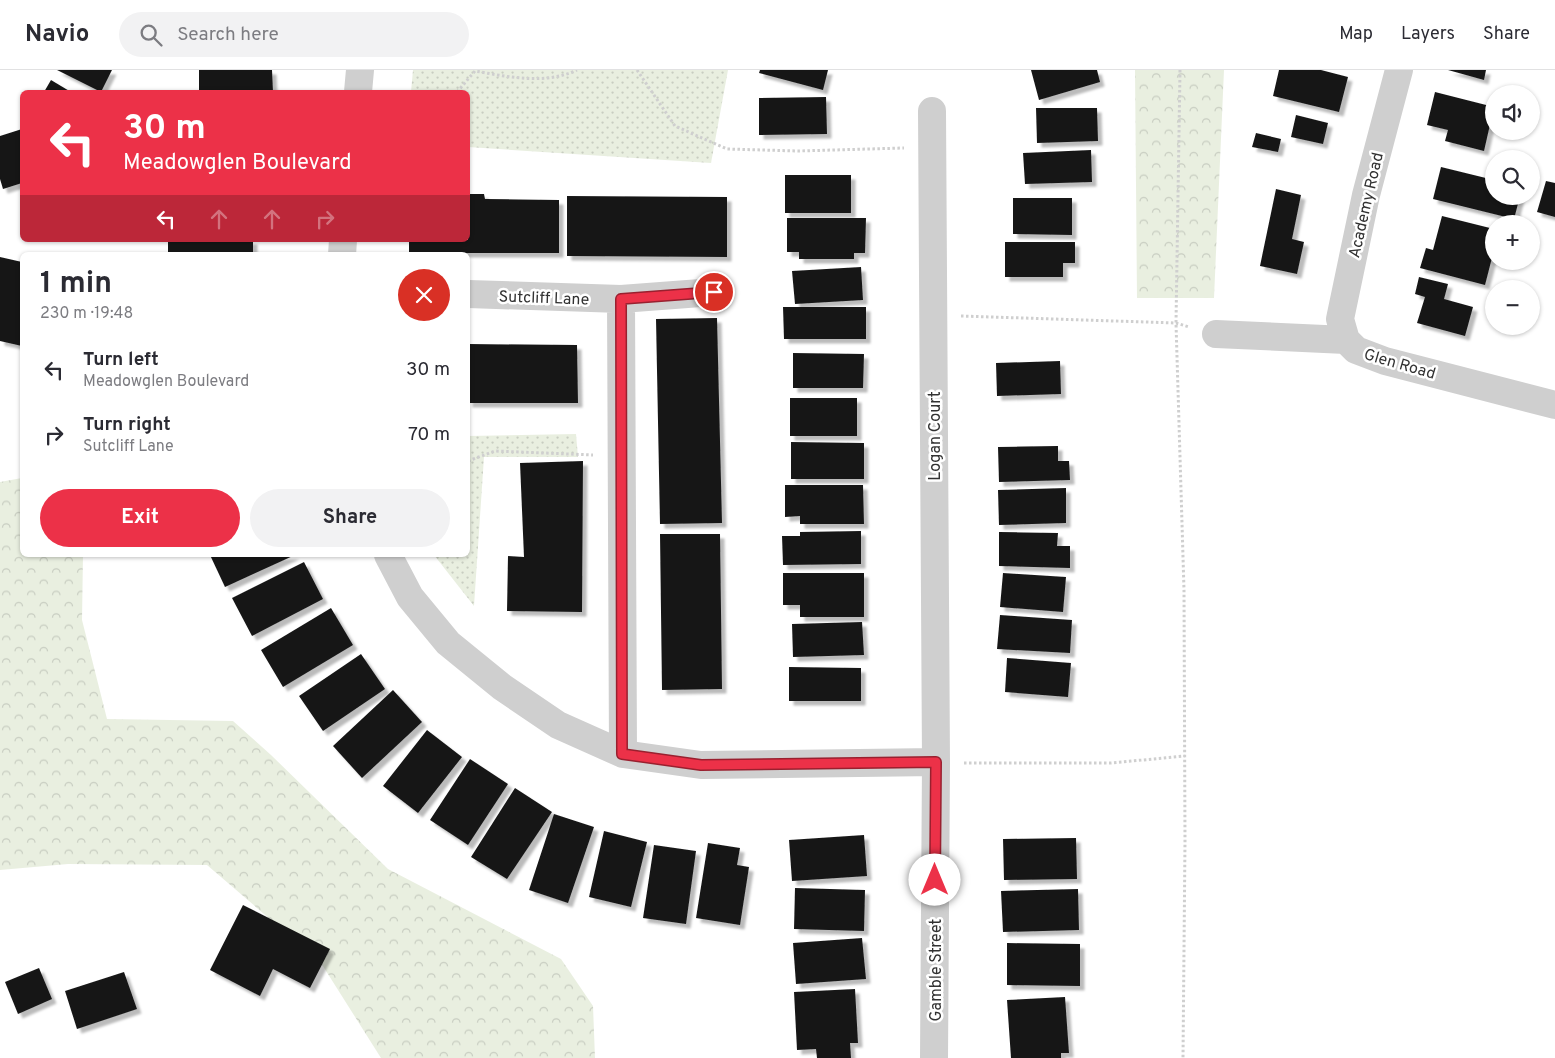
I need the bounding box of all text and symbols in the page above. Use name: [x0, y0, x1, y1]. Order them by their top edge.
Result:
search box: [119, 12, 469, 57]
text: Navio: [25, 20, 89, 50]
icon: search: [137, 21, 165, 49]
text: Search here: [177, 23, 279, 47]
text: Map: [1339, 23, 1373, 46]
text: Layers: [1401, 23, 1455, 46]
text: Share: [1483, 23, 1530, 46]
map controls: [1485, 85, 1540, 335]
button: sound: [1485, 85, 1540, 140]
text: 30 m: [123, 107, 206, 151]
icon: left: [40, 110, 105, 175]
text: Meadowglen Boulevard: [123, 150, 352, 177]
button: search: [1485, 150, 1540, 205]
street label: Academy Road: [1345, 151, 1389, 260]
icon: left: [152, 205, 180, 233]
icon: ahead: [205, 205, 233, 233]
icon: ahead: [258, 205, 286, 233]
icon: right: [311, 205, 339, 233]
button: +: [1485, 215, 1540, 270]
text: 1 min: [40, 266, 112, 303]
button: close: [398, 269, 450, 321]
pin: [693, 271, 735, 313]
icon: arrive: [700, 278, 728, 306]
button: −: [1485, 280, 1540, 335]
street label: Sutcliff Lane: [498, 287, 590, 311]
text: 230 m · 19:48: [40, 304, 133, 324]
street label: Glen Road: [1361, 345, 1438, 385]
text: Turn left: [83, 348, 159, 372]
icon: left: [40, 356, 68, 384]
text: 30 m: [406, 358, 450, 382]
text: Meadowglen Boulevard: [83, 372, 249, 392]
street label: Logan Court: [926, 391, 946, 481]
text: Turn right: [83, 413, 171, 437]
icon: right: [40, 421, 68, 449]
text: 70 m: [408, 423, 450, 447]
text: Sutcliff Lane: [83, 437, 174, 457]
button: Exit: [40, 489, 240, 547]
button: Share: [250, 489, 450, 547]
position arrow: [908, 853, 960, 905]
street label: Gamble Street: [927, 919, 947, 1021]

